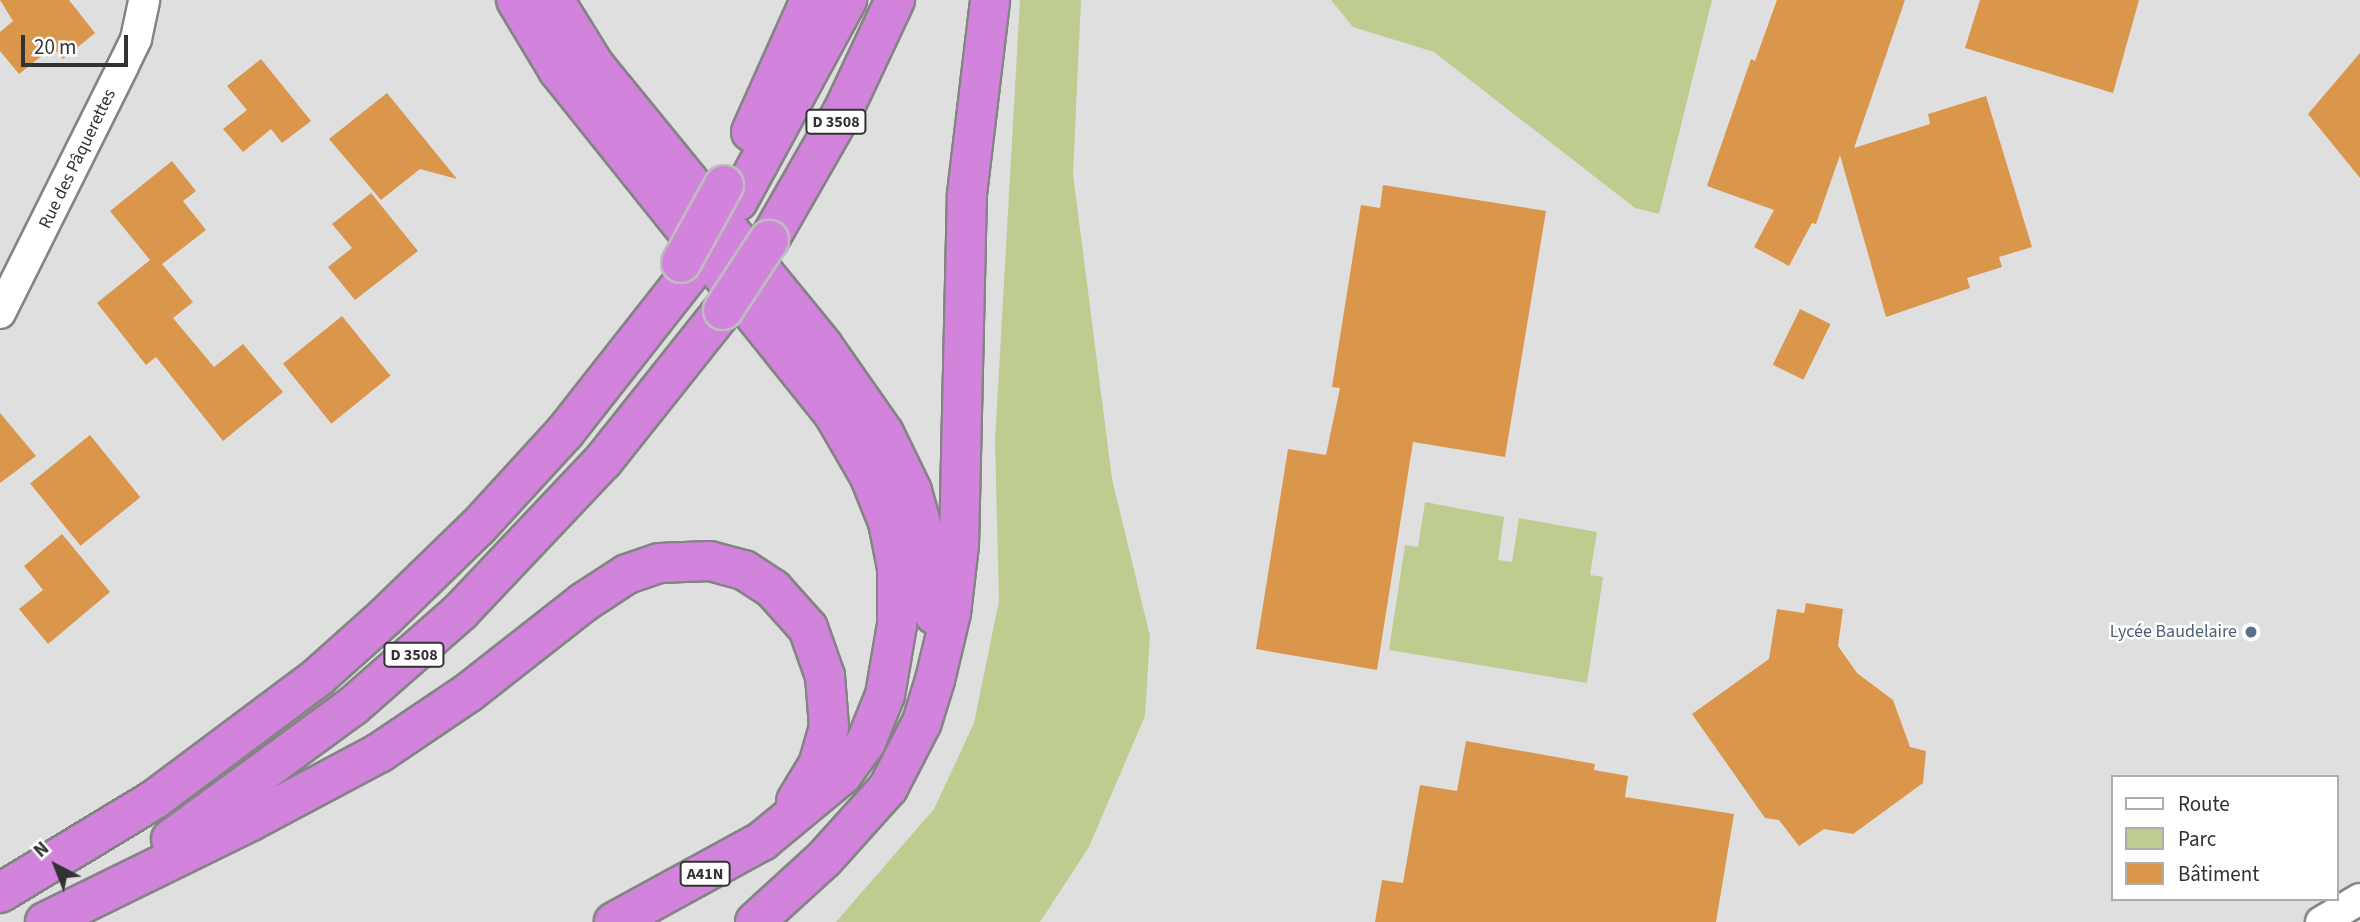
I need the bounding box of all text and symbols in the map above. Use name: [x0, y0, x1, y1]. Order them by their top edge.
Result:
scale bar: [24, 21, 131, 65]
text: 20 m: [34, 32, 76, 62]
street label: Rue des Pâquerettes: [35, 86, 121, 232]
road number: D 3508: [804, 110, 868, 134]
place label: Lycée Baudelaire: [2110, 621, 2237, 643]
marker: Lycée Baudelaire: [2243, 624, 2259, 640]
road number: D 3508: [382, 642, 446, 668]
legend: [2112, 775, 2339, 901]
text: Route: [2178, 789, 2230, 819]
text: Parc: [2178, 824, 2216, 854]
north arrow: [21, 831, 91, 901]
text: N: [28, 836, 55, 864]
text: Bâtiment: [2178, 859, 2259, 889]
road number: A41N: [679, 862, 731, 887]

